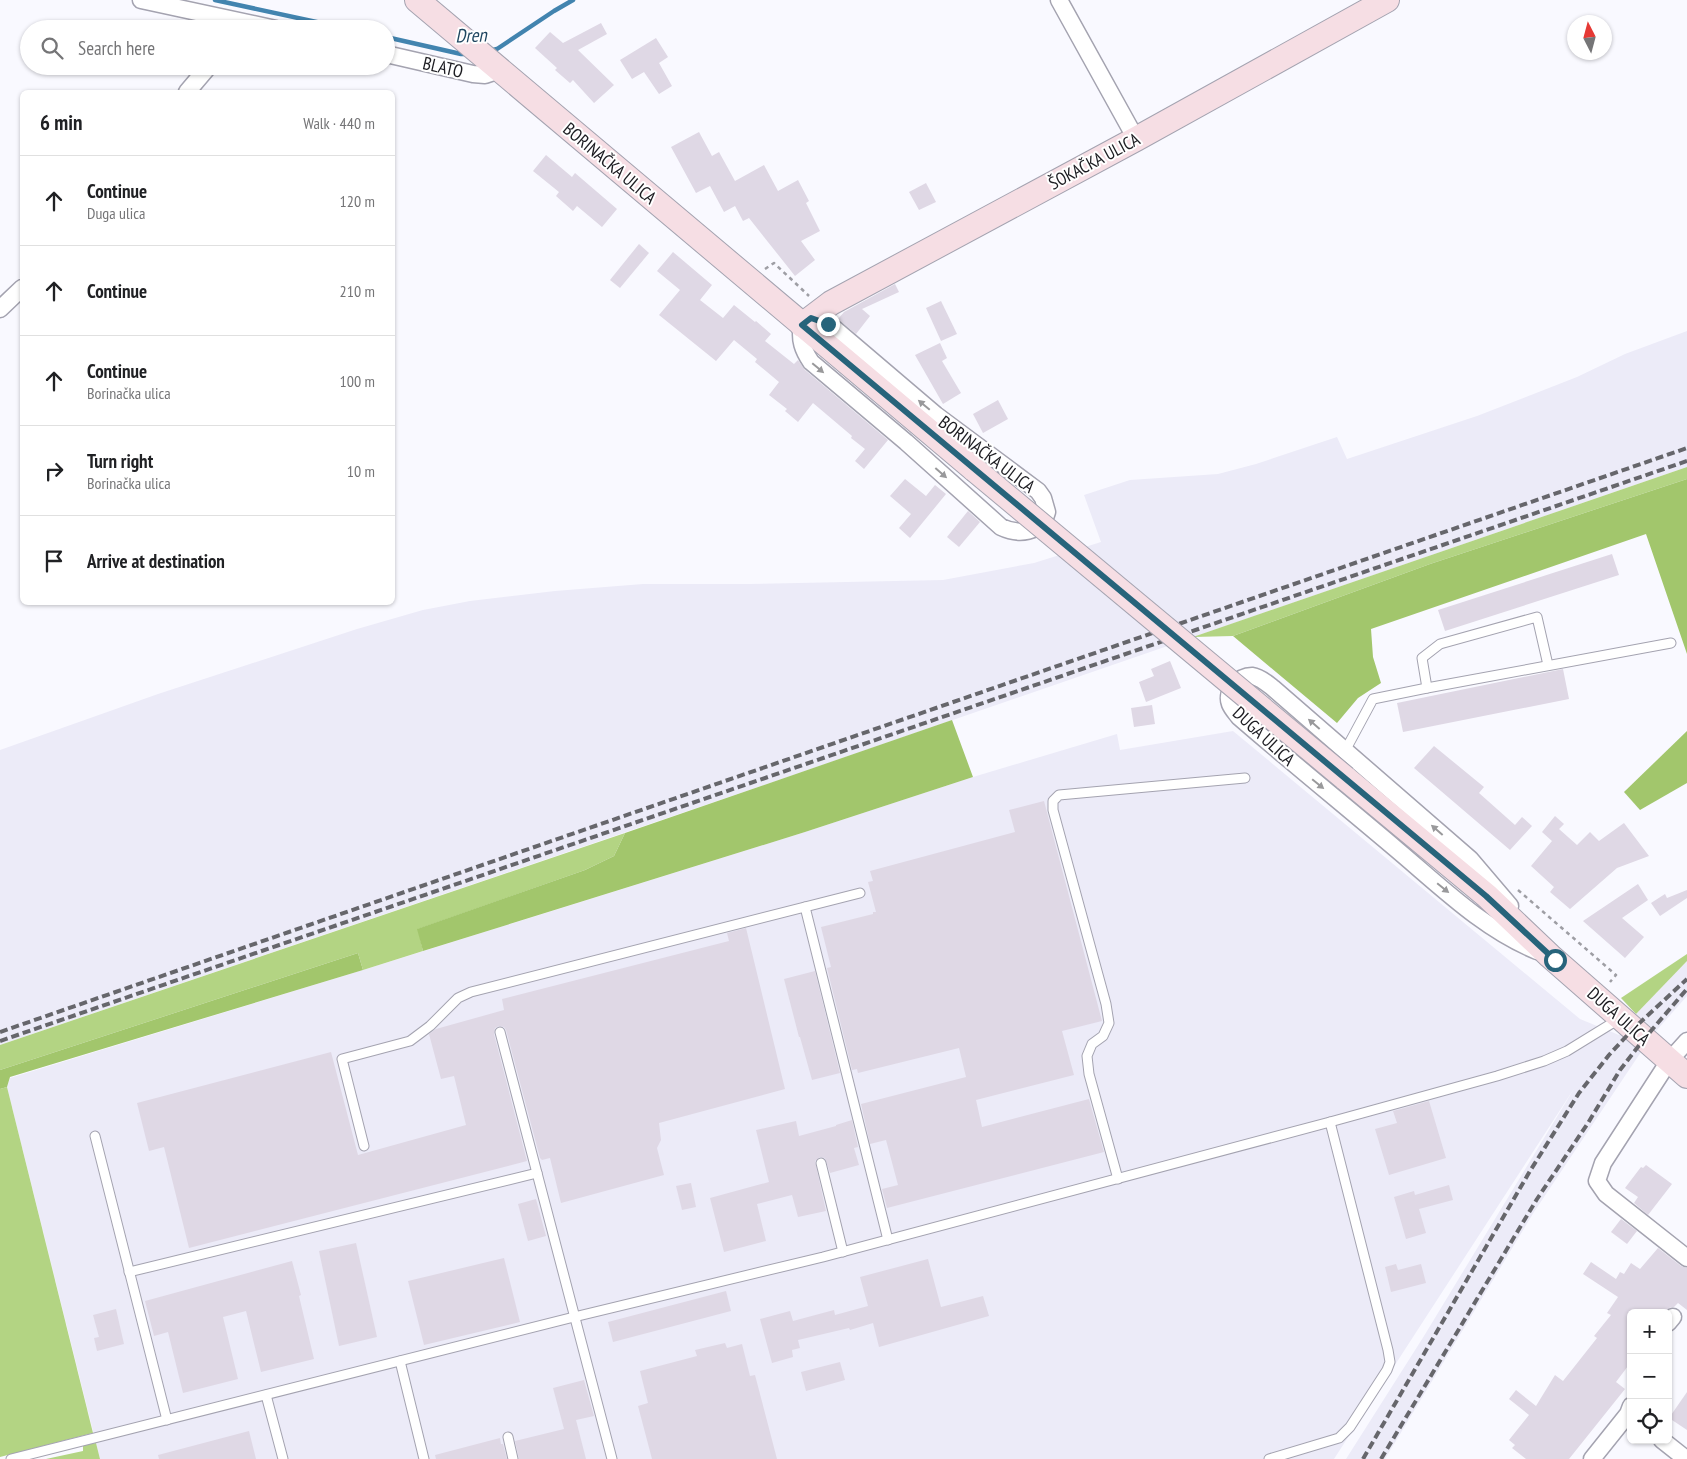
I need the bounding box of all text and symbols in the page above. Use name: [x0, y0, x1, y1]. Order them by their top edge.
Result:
north arrow: [1567, 15, 1612, 60]
search box: [20, 20, 395, 75]
water label: Dren: [455, 22, 489, 48]
icon: search: [38, 34, 66, 62]
text: Search here: [78, 36, 155, 60]
street label: BLATO: [421, 51, 466, 83]
text: 6 min: [40, 109, 82, 136]
text: Walk · 440 m: [303, 113, 375, 133]
street label: BORINAČKA ULICA: [559, 117, 662, 209]
street label: ŠOKAČKA ULICA: [1044, 127, 1144, 195]
text: Continue: [87, 179, 147, 203]
icon: ahead: [40, 187, 68, 215]
text: 120 m: [340, 191, 375, 211]
text: Duga ulica: [87, 203, 145, 223]
icon: ahead: [40, 277, 68, 305]
text: Continue: [87, 279, 147, 303]
text: 210 m: [340, 281, 375, 301]
route end: [817, 313, 840, 336]
text: Continue: [87, 359, 147, 383]
one-way arrow: [811, 362, 824, 373]
icon: ahead: [40, 367, 68, 395]
text: 100 m: [340, 371, 375, 391]
text: Borinačka ulica: [87, 383, 171, 403]
one-way arrow: [919, 399, 931, 411]
street label: BORINAČKA ULICA: [934, 410, 1040, 498]
text: Turn right: [87, 449, 153, 473]
icon: right: [40, 457, 68, 485]
text: 10 m: [347, 461, 375, 481]
one-way arrow: [935, 468, 948, 479]
text: Borinačka ulica: [87, 473, 171, 493]
icon: arrive: [40, 547, 68, 575]
text: Arrive at destination: [87, 549, 225, 573]
street label: DUGA ULICA: [1228, 701, 1300, 771]
one-way arrow: [1309, 718, 1321, 730]
one-way arrow: [1311, 779, 1324, 790]
one-way arrow: [1431, 825, 1444, 836]
one-way arrow: [1436, 883, 1449, 894]
route start: [1544, 949, 1567, 972]
street label: DUGA ULICA: [1583, 982, 1656, 1051]
map controls: [1627, 1309, 1672, 1444]
button: +: [1627, 1309, 1672, 1354]
button: −: [1627, 1354, 1672, 1399]
button: locate: [1627, 1399, 1672, 1444]

